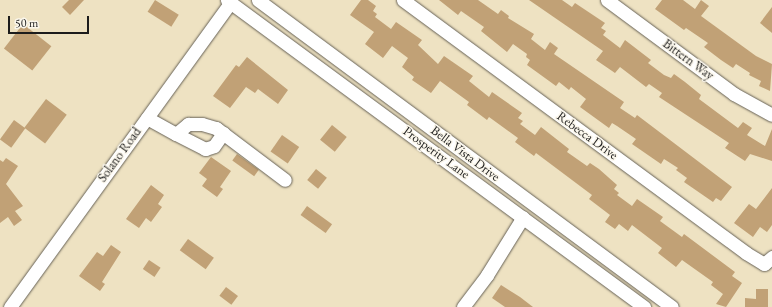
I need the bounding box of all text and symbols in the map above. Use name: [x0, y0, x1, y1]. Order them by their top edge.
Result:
scale bar: [10, 8, 91, 34]
text: 50 m: [15, 15, 38, 31]
street label: Bittern Way: [659, 36, 717, 84]
street label: Rebecca Drive: [553, 109, 621, 163]
street label: Bella Vista Drive: [427, 123, 503, 185]
street label: Prosperity Lane: [400, 124, 472, 182]
street label: Solano Road: [95, 125, 145, 185]

